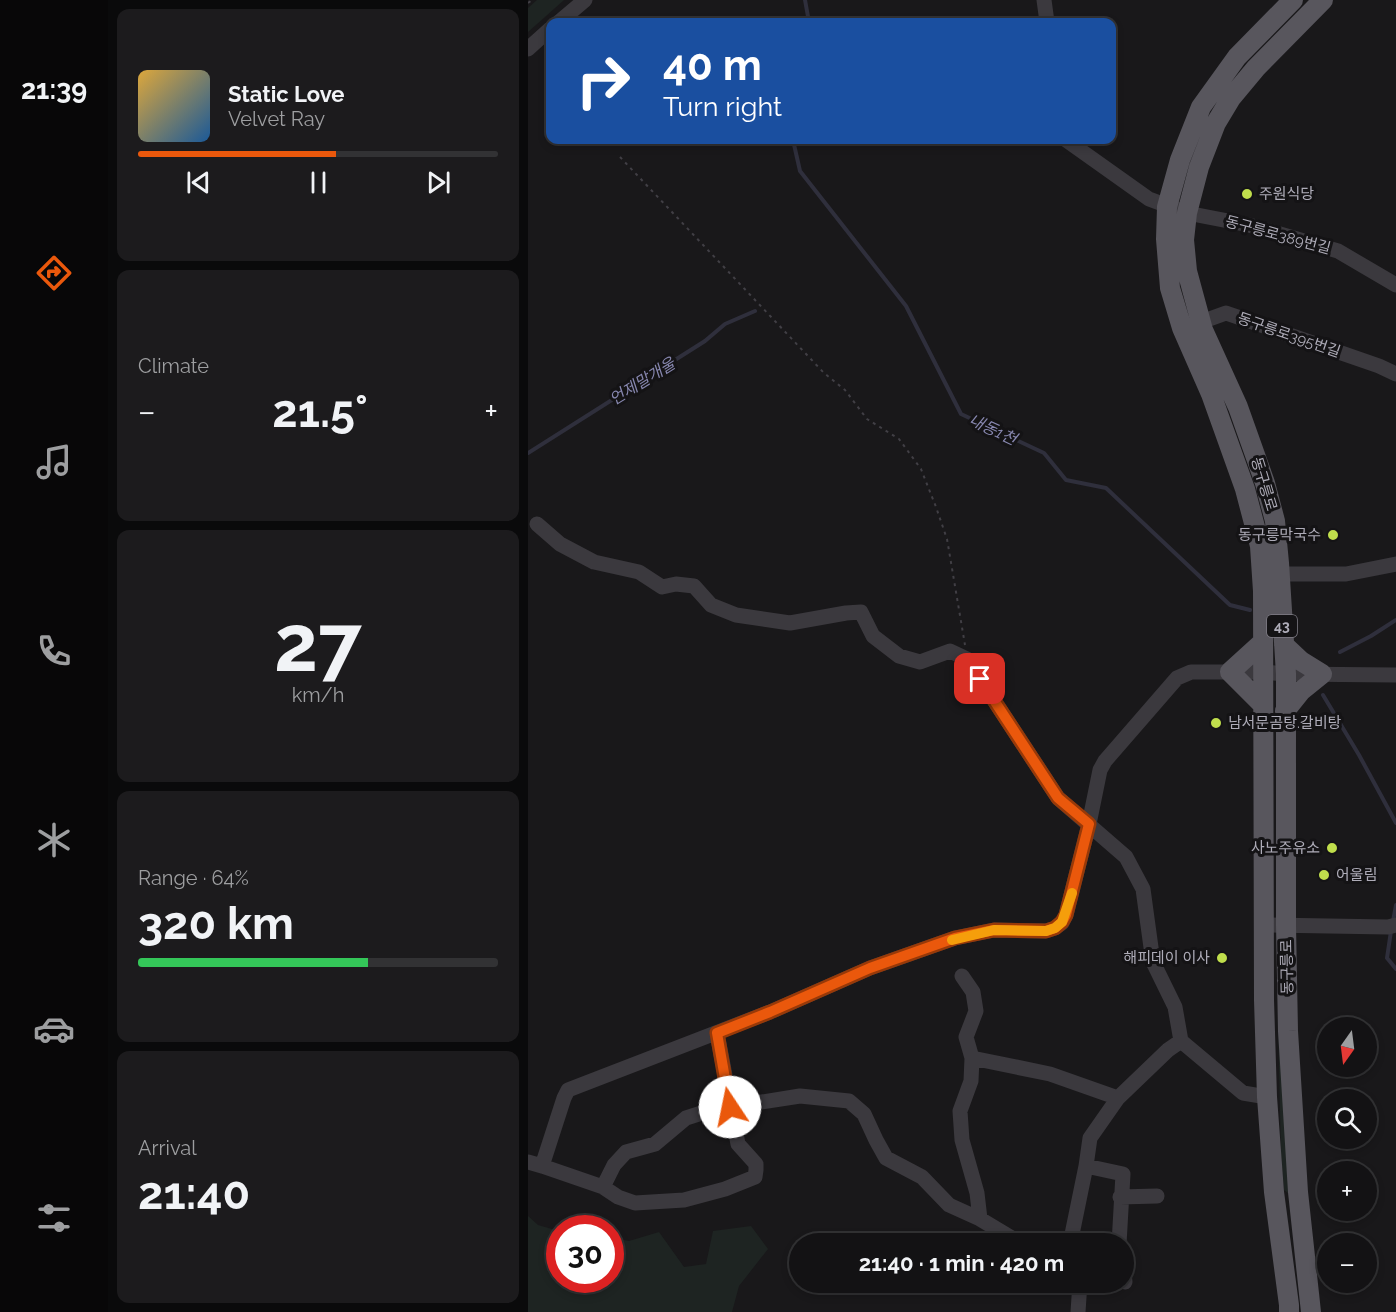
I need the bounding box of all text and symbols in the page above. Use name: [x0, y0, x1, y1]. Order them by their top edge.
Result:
text: 40 m: [663, 41, 762, 90]
icon: right: [564, 42, 642, 120]
text: 21:39: [21, 74, 87, 105]
text: Static Love: [228, 81, 345, 107]
text: Turn right: [663, 91, 782, 122]
text: Velvet Ray: [228, 107, 325, 131]
icon: previous: [182, 166, 215, 199]
icon: pause: [302, 166, 335, 199]
icon: next: [422, 166, 455, 199]
place label: 주원식당: [1259, 185, 1314, 203]
marker: 주원식당: [1240, 187, 1254, 201]
street label: 동구릉로389번길: [1223, 212, 1333, 258]
icon: directions: [33, 252, 75, 294]
street label: 동구릉로395번길: [1235, 309, 1343, 361]
water label: 언제말개울: [606, 353, 680, 409]
text: Climate: [138, 354, 209, 378]
text: 21.5°: [272, 385, 368, 438]
text: −: [138, 392, 156, 431]
text: +: [484, 392, 498, 431]
water label: 내동1천: [966, 410, 1022, 450]
icon: music: [33, 441, 75, 483]
street label: 동구릉로: [1247, 455, 1281, 513]
place label: 동구릉막국수: [1238, 526, 1321, 544]
marker: 동구릉막국수: [1326, 528, 1340, 542]
text: 27: [274, 598, 362, 689]
road number: 43: [1267, 615, 1297, 637]
icon: phone: [33, 630, 75, 672]
pin: [954, 653, 1005, 704]
icon: arrive: [963, 662, 996, 695]
text: km/h: [292, 683, 344, 707]
place label: 남서문곰탕.갈비탕: [1228, 714, 1341, 732]
marker: 남서문곰탕.갈비탕: [1209, 716, 1223, 730]
icon: climate: [33, 819, 75, 861]
place label: 사노주유소: [1251, 839, 1320, 857]
marker: 사노주유소: [1325, 841, 1339, 855]
text: Range · 64%: [138, 866, 249, 890]
place label: 어울림: [1336, 866, 1377, 884]
marker: 어울림: [1317, 868, 1331, 882]
text: 320 km: [138, 897, 294, 950]
street label: 동구릉로: [1278, 939, 1296, 995]
place label: 해피데이 이사: [1123, 949, 1210, 967]
marker: 해피데이 이사: [1215, 951, 1229, 965]
icon: car: [33, 1008, 75, 1050]
north arrow: [1317, 1017, 1377, 1077]
map controls: [1317, 1017, 1377, 1293]
position arrow: [698, 1075, 762, 1139]
button: search: [1317, 1089, 1377, 1149]
text: Arrival: [138, 1136, 197, 1160]
button: +: [1317, 1161, 1377, 1221]
text: 21:40: [138, 1167, 250, 1220]
icon: filters: [33, 1197, 75, 1239]
speed limit sign: 30: [546, 1215, 624, 1293]
button: −: [1317, 1233, 1377, 1293]
text: 21:40 · 1 min · 420 m: [859, 1250, 1064, 1276]

